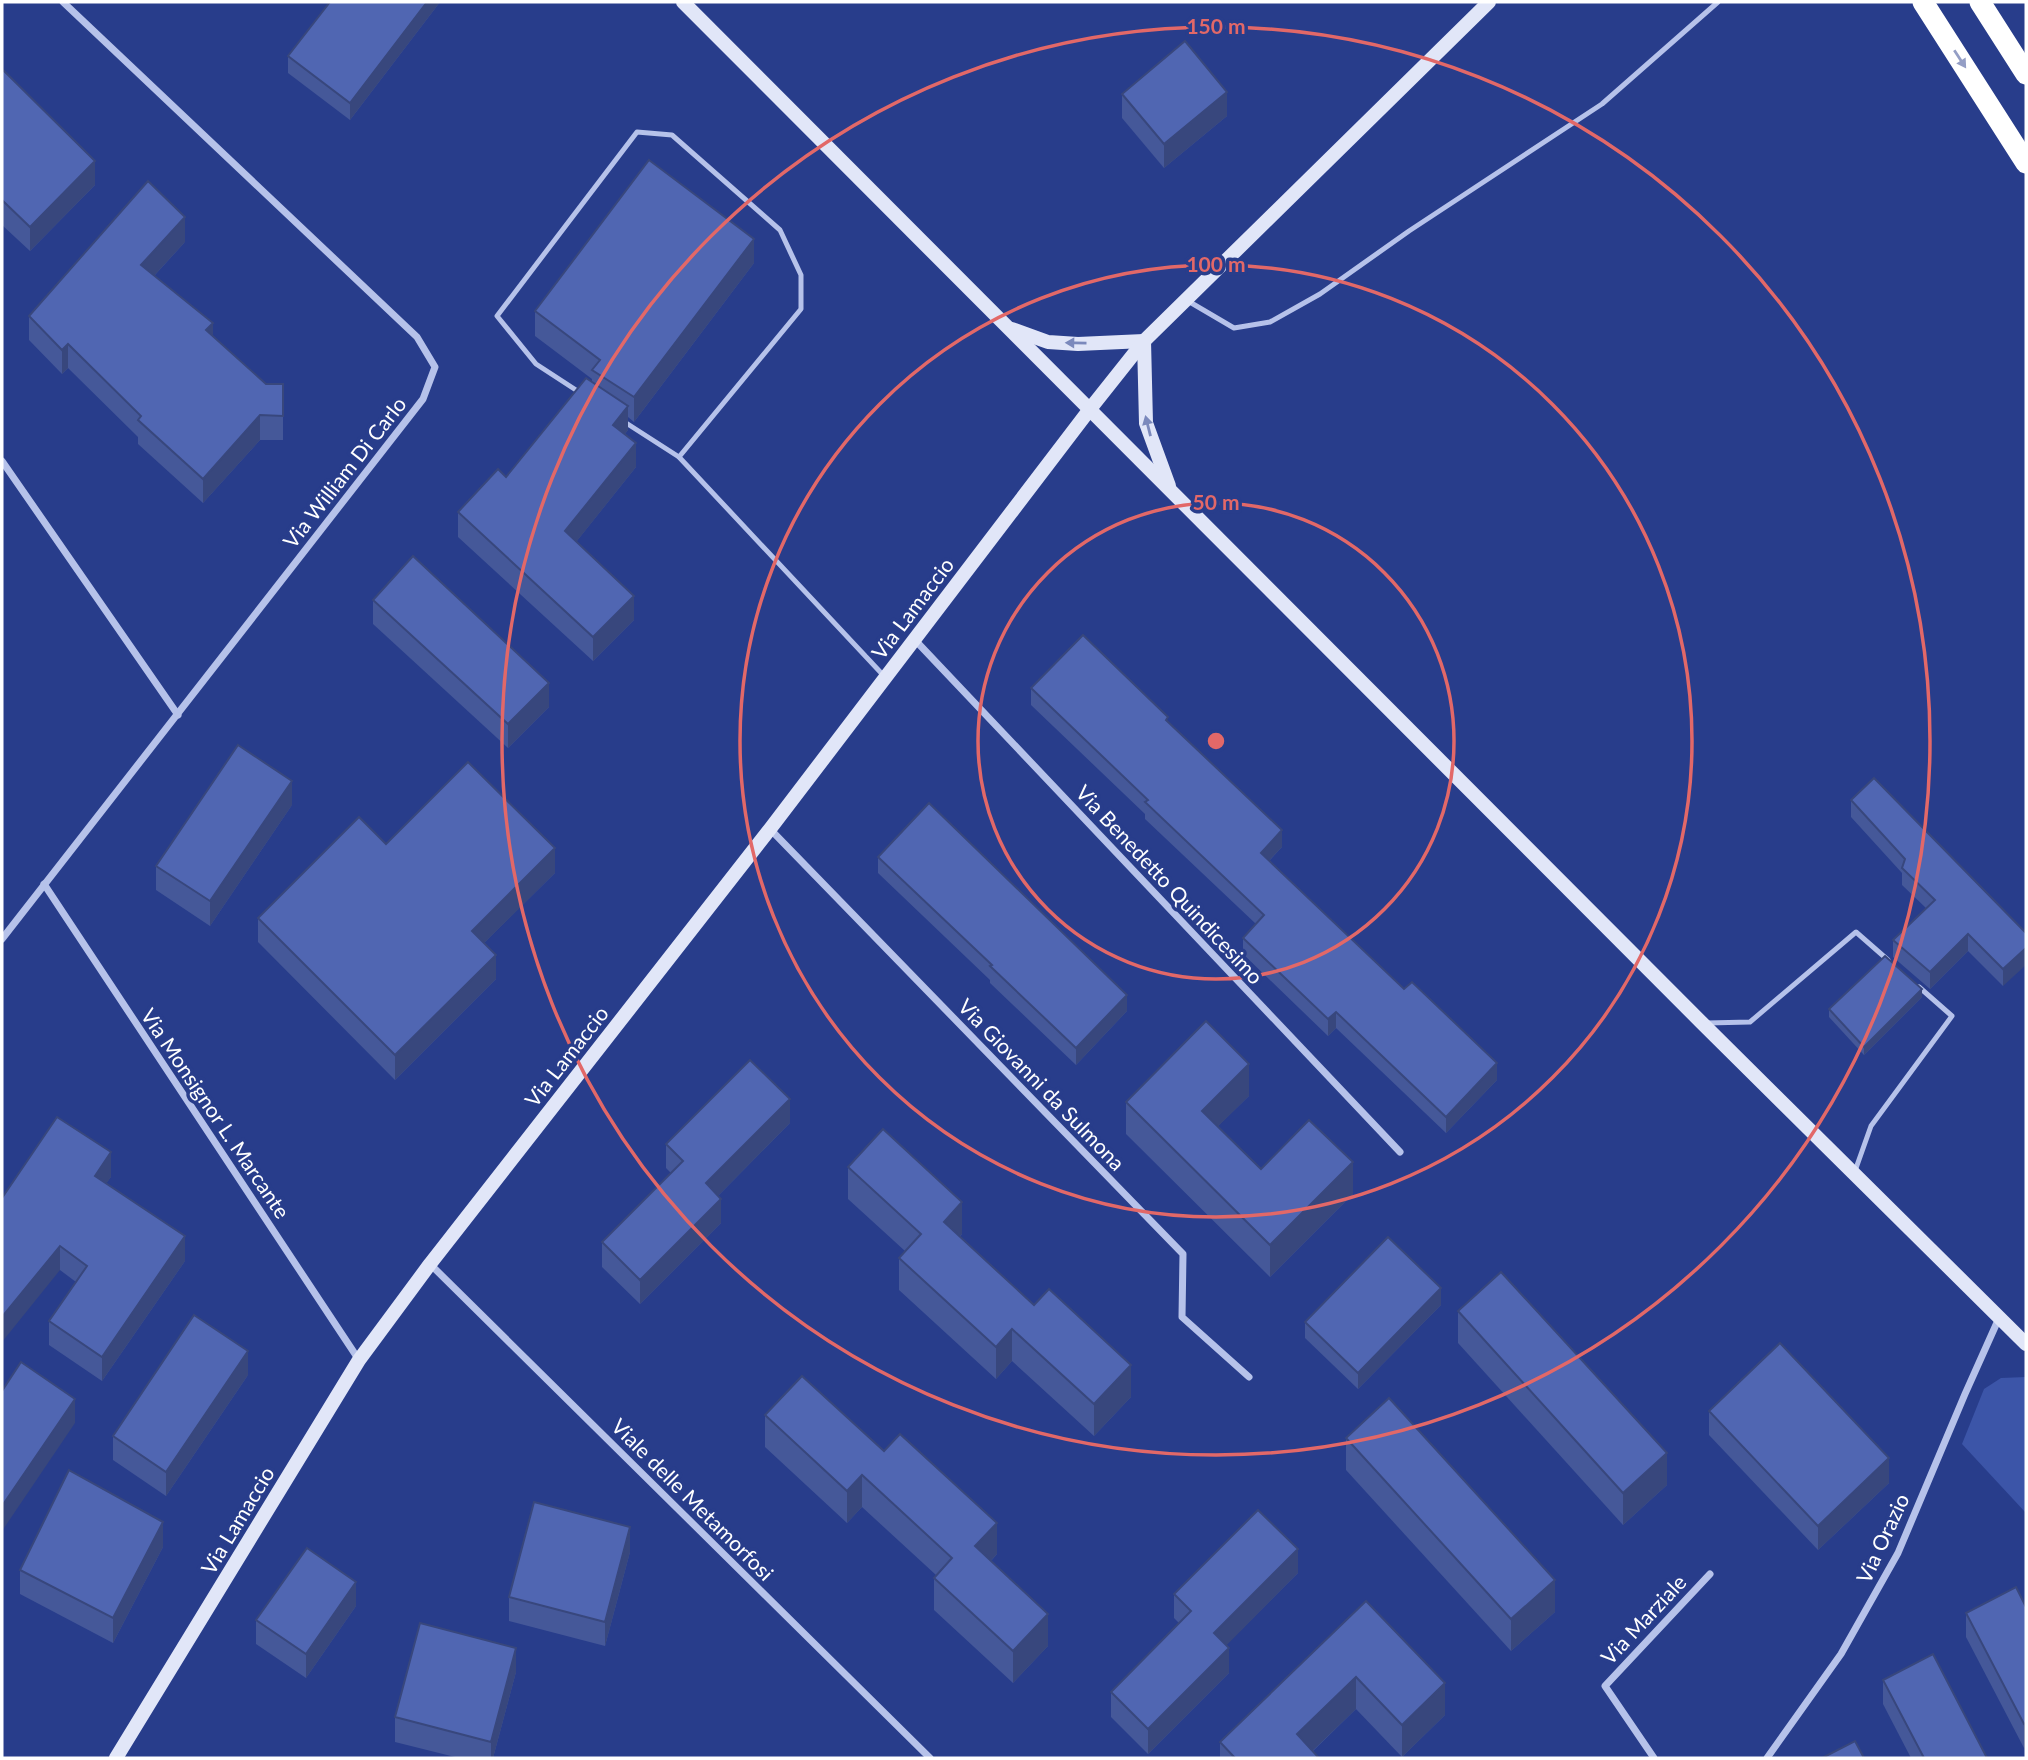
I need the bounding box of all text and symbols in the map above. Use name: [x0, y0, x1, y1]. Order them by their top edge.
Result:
text: 150 m: [1186, 13, 1246, 38]
one-way arrow: [1953, 50, 1966, 69]
text: 100 m: [1186, 251, 1246, 276]
one-way arrow: [1065, 338, 1087, 349]
street label: Via William Di Carlo: [277, 391, 411, 552]
one-way arrow: [1142, 415, 1153, 437]
text: 50 m: [1192, 489, 1240, 514]
street label: Via Lamaccio: [866, 552, 958, 664]
centre of rings: [1204, 729, 1228, 753]
street label: Via Benedetto Quindicesimo: [1071, 779, 1269, 989]
street label: Via Giovanni da Sulmona: [954, 993, 1130, 1175]
street label: Via Lamaccio: [519, 1001, 613, 1111]
street label: Via Monsignor L. Marcante: [136, 1003, 296, 1223]
street label: Viale delle Metamorfosi: [607, 1413, 779, 1585]
street label: Via Lamaccio: [195, 1462, 279, 1578]
street label: Via Orazio: [1850, 1489, 1914, 1587]
street label: Via Marziale: [1595, 1569, 1691, 1669]

